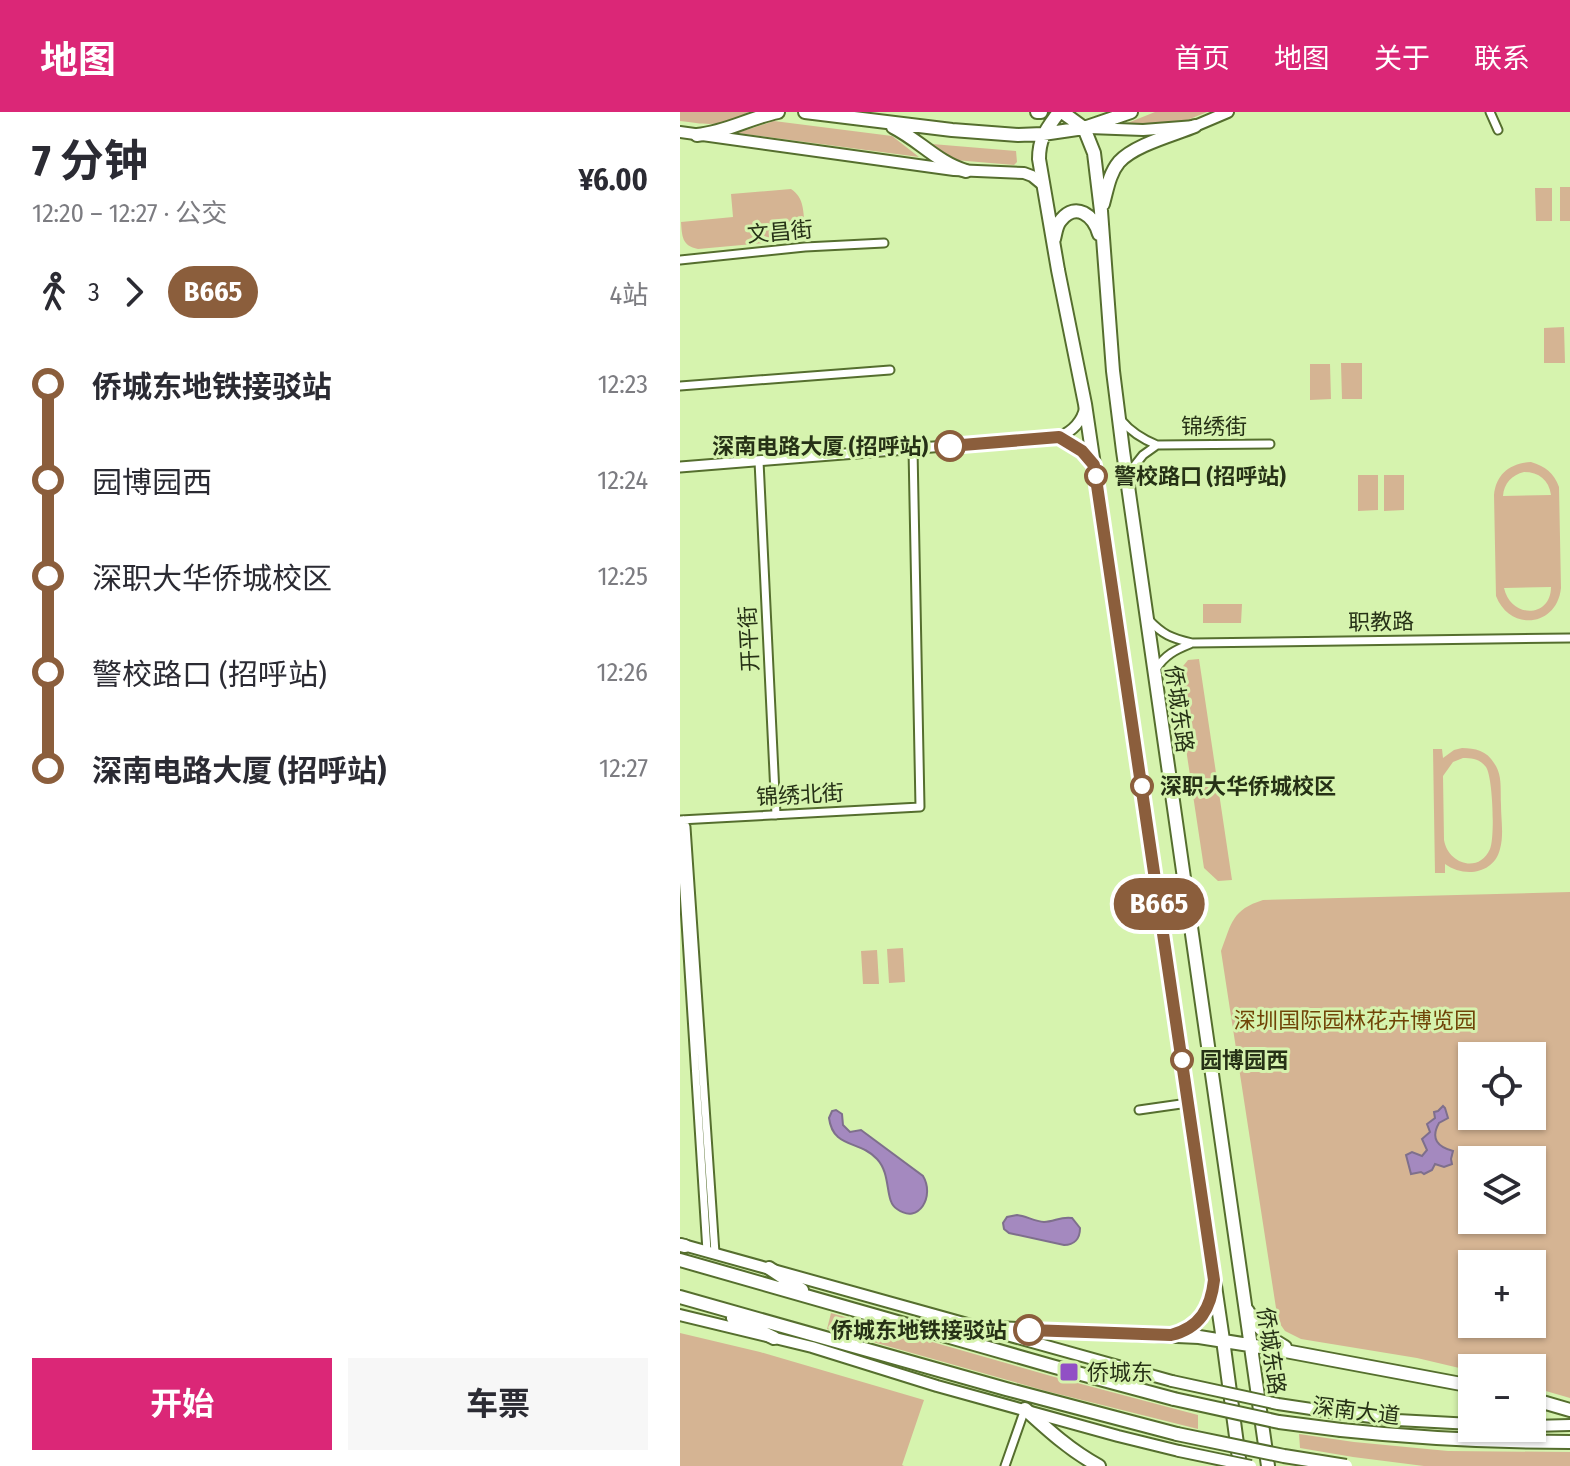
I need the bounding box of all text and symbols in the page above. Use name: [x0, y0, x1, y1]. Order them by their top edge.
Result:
text: 地图: [40, 37, 116, 83]
text: 首页: [1174, 42, 1230, 75]
text: 地图: [1274, 42, 1330, 75]
text: 关于: [1374, 42, 1430, 75]
text: 联系: [1474, 42, 1530, 75]
text: 7 分钟: [32, 135, 148, 188]
text: ¥6.00: [578, 162, 648, 198]
text: 12:20 – 12:27 · 公交: [32, 198, 227, 229]
street label: 文昌街: [746, 216, 814, 248]
icon: walk: [32, 270, 76, 314]
icon: forward: [112, 270, 156, 314]
text: B665: [184, 275, 242, 308]
text: 3: [88, 277, 100, 308]
text: 4站: [609, 280, 648, 311]
text: 侨城东地铁接驳站: [92, 369, 332, 405]
text: 12:23: [598, 369, 648, 400]
street label: 锦绣街: [1181, 413, 1247, 440]
marker: 深南电路大厦 (招呼站): [935, 431, 965, 461]
place label: 深南电路大厦 (招呼站): [712, 433, 928, 460]
place label: 警校路口 (招呼站): [1114, 463, 1286, 490]
text: 园博园西: [92, 465, 212, 501]
text: 12:24: [597, 465, 648, 496]
marker: 警校路口 (招呼站): [1085, 465, 1107, 487]
text: 深职大华侨城校区: [92, 561, 332, 597]
text: 12:25: [597, 561, 648, 592]
street label: 开平街: [734, 605, 764, 673]
street label: 职教路: [1348, 608, 1414, 636]
text: 警校路口 (招呼站): [92, 657, 327, 693]
text: 12:26: [597, 657, 648, 688]
street label: 侨城东路: [1160, 664, 1198, 754]
text: 深南电路大厦 (招呼站): [92, 753, 386, 789]
text: 12:27: [599, 753, 648, 784]
place label: 深职大华侨城校区: [1160, 773, 1336, 800]
marker: 深职大华侨城校区: [1131, 775, 1153, 797]
street label: 锦绣北街: [755, 779, 845, 811]
line badge: B665: [1103, 878, 1215, 930]
text: B665: [1130, 887, 1188, 920]
park label: 深圳国际园林花卉博览园: [1234, 1007, 1476, 1034]
map controls: [1458, 1042, 1546, 1442]
button: locate: [1458, 1042, 1546, 1130]
place label: 园博园西: [1200, 1047, 1288, 1074]
marker: 园博园西: [1171, 1049, 1193, 1071]
button: layers: [1458, 1146, 1546, 1234]
button: +: [1458, 1250, 1546, 1338]
street label: 侨城东路: [1252, 1306, 1290, 1396]
marker: 侨城东地铁接驳站: [1014, 1315, 1044, 1345]
place label: 侨城东地铁接驳站: [831, 1317, 1007, 1344]
button: −: [1458, 1354, 1546, 1442]
button: 开始: [32, 1358, 332, 1450]
button: 车票: [348, 1358, 648, 1450]
place label: 侨城东: [1087, 1359, 1153, 1386]
marker: 侨城东: [1058, 1361, 1080, 1383]
street label: 深南大道: [1311, 1392, 1401, 1430]

